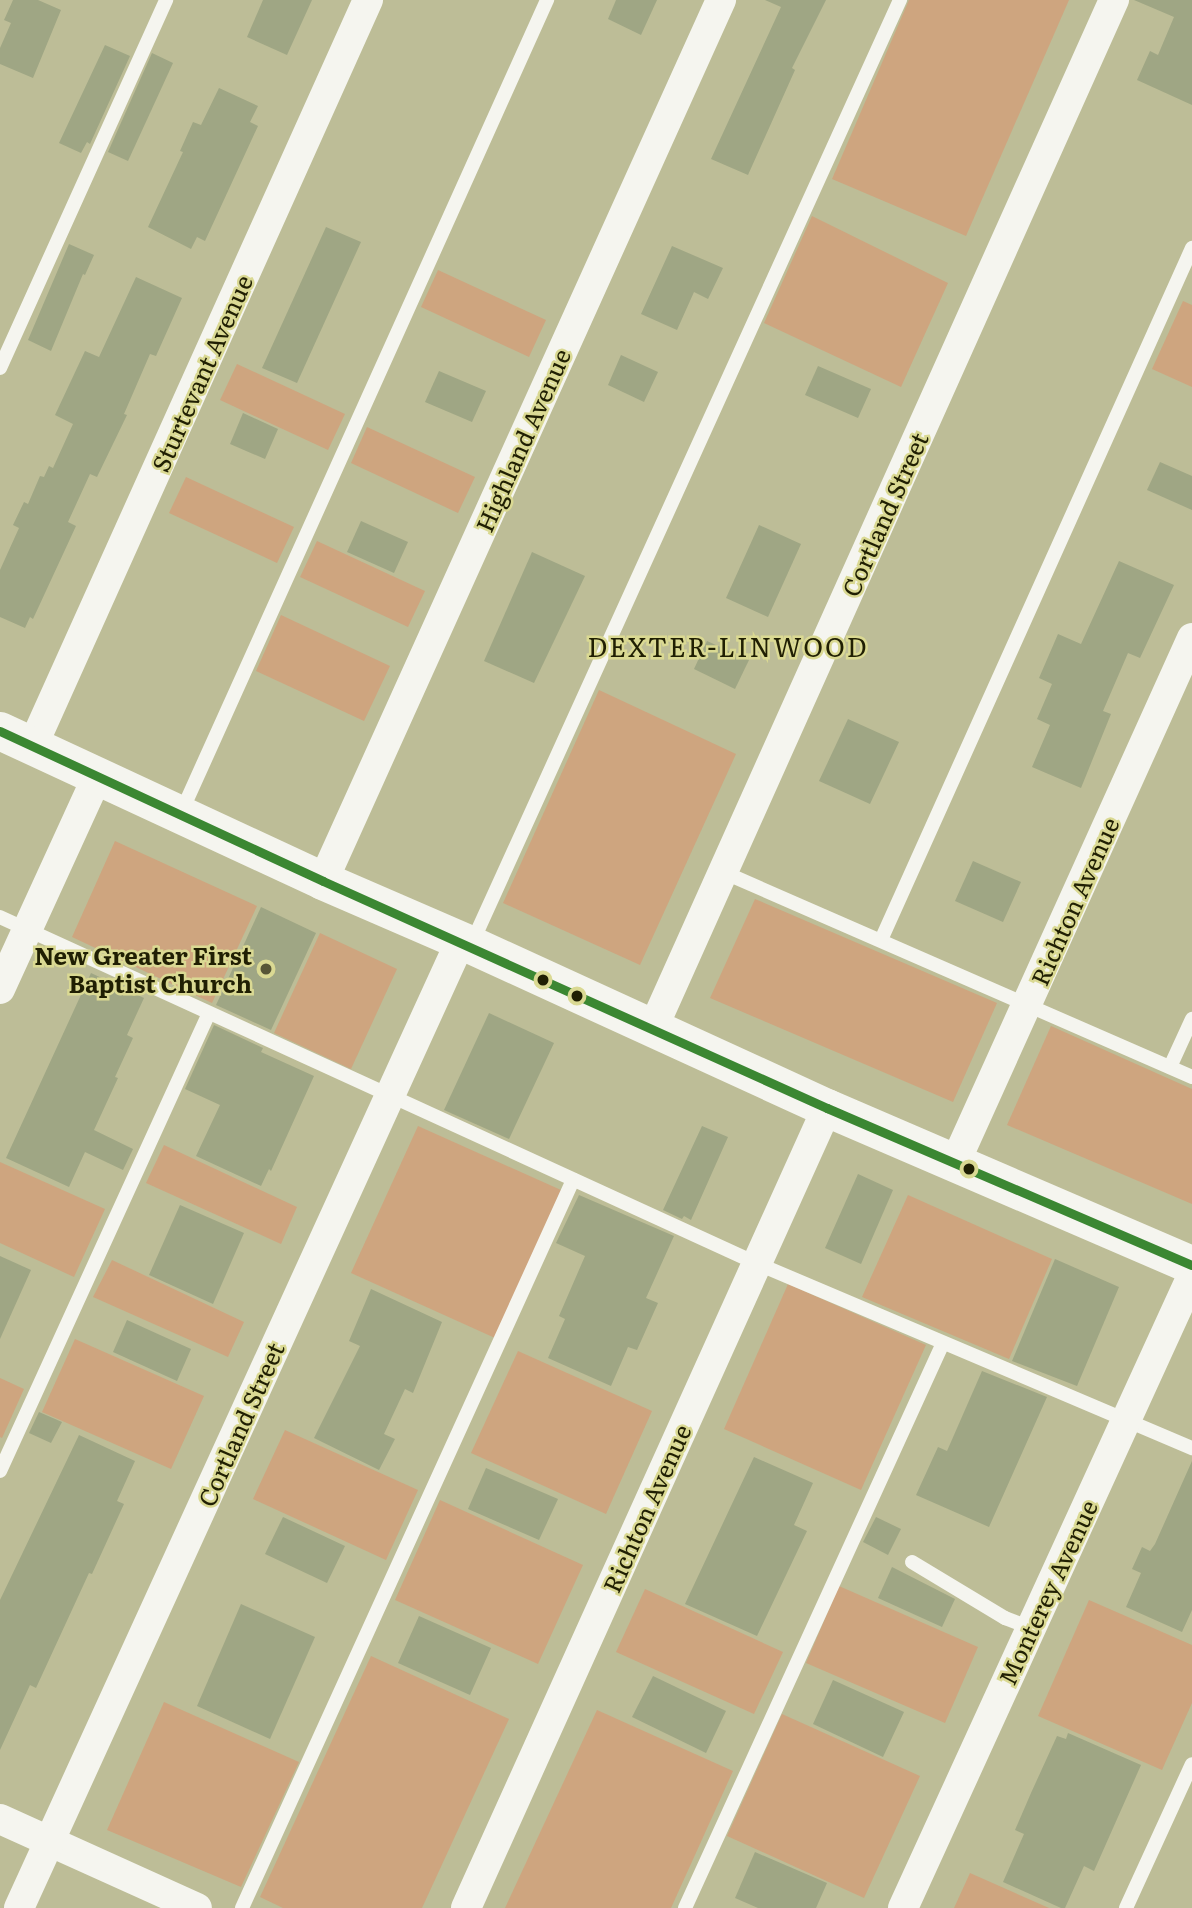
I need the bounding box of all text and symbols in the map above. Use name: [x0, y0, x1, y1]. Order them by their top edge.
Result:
street label: Sturtevant Avenue: [145, 270, 257, 476]
street label: Highland Avenue: [469, 344, 575, 536]
street label: Cortland Street: [835, 428, 933, 600]
district label: DEXTER-LINWOOD: [589, 630, 867, 662]
street label: Richton Avenue: [1024, 813, 1124, 989]
place label: New Greater First Baptist Church: [34, 941, 252, 997]
marker: New Greater First Baptist Church: [258, 961, 274, 977]
unlabelled marker: [536, 973, 550, 987]
unlabelled marker: [570, 989, 584, 1003]
unlabelled marker: [962, 1162, 976, 1176]
street label: Cortland Street: [191, 1338, 289, 1510]
street label: Richton Avenue: [596, 1420, 696, 1596]
street label: Monterey Avenue: [992, 1495, 1102, 1689]

